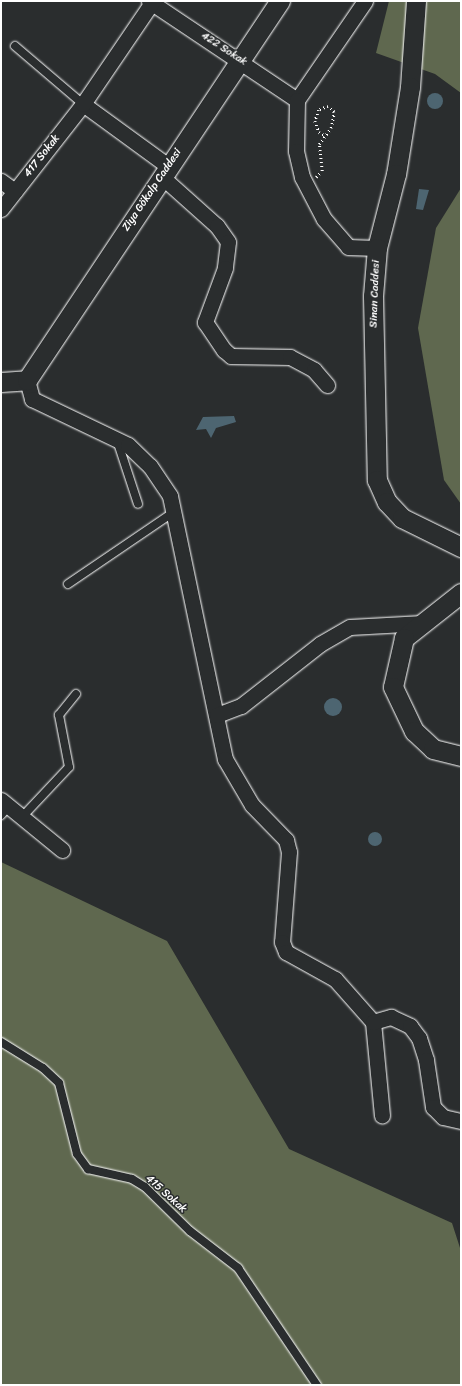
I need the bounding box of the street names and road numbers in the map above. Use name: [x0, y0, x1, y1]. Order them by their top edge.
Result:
street label: 422 Sokak: [199, 29, 249, 69]
street label: 417 Sokak: [21, 132, 63, 180]
street label: Ziya Gökalp Caddesi: [120, 147, 184, 233]
street label: Sinan Caddesi: [367, 260, 383, 328]
street label: 415 Sokak: [143, 1172, 189, 1216]

